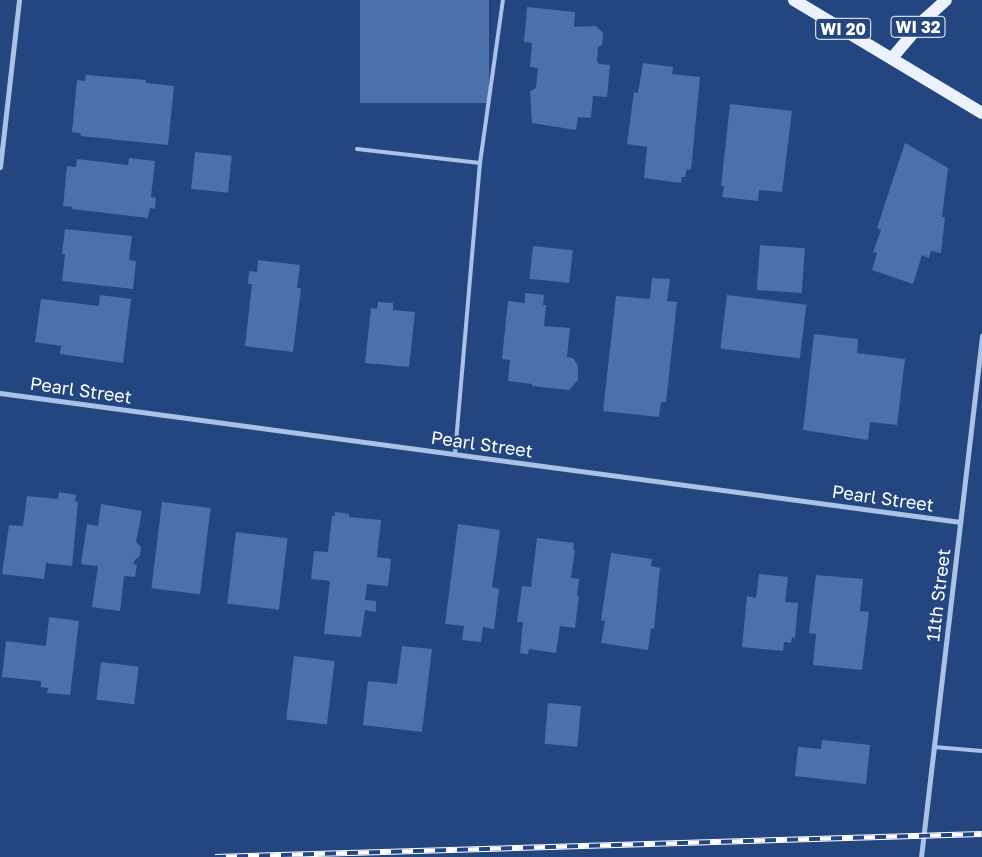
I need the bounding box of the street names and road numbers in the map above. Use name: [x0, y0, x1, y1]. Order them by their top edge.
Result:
road number: WI 32: [890, 14, 946, 41]
road number: WI 20: [814, 15, 872, 42]
street label: Pearl Street: [29, 372, 133, 408]
street label: Pearl Street: [430, 426, 534, 462]
street label: Pearl Street: [831, 480, 935, 516]
street label: 11th Street: [922, 547, 954, 643]

